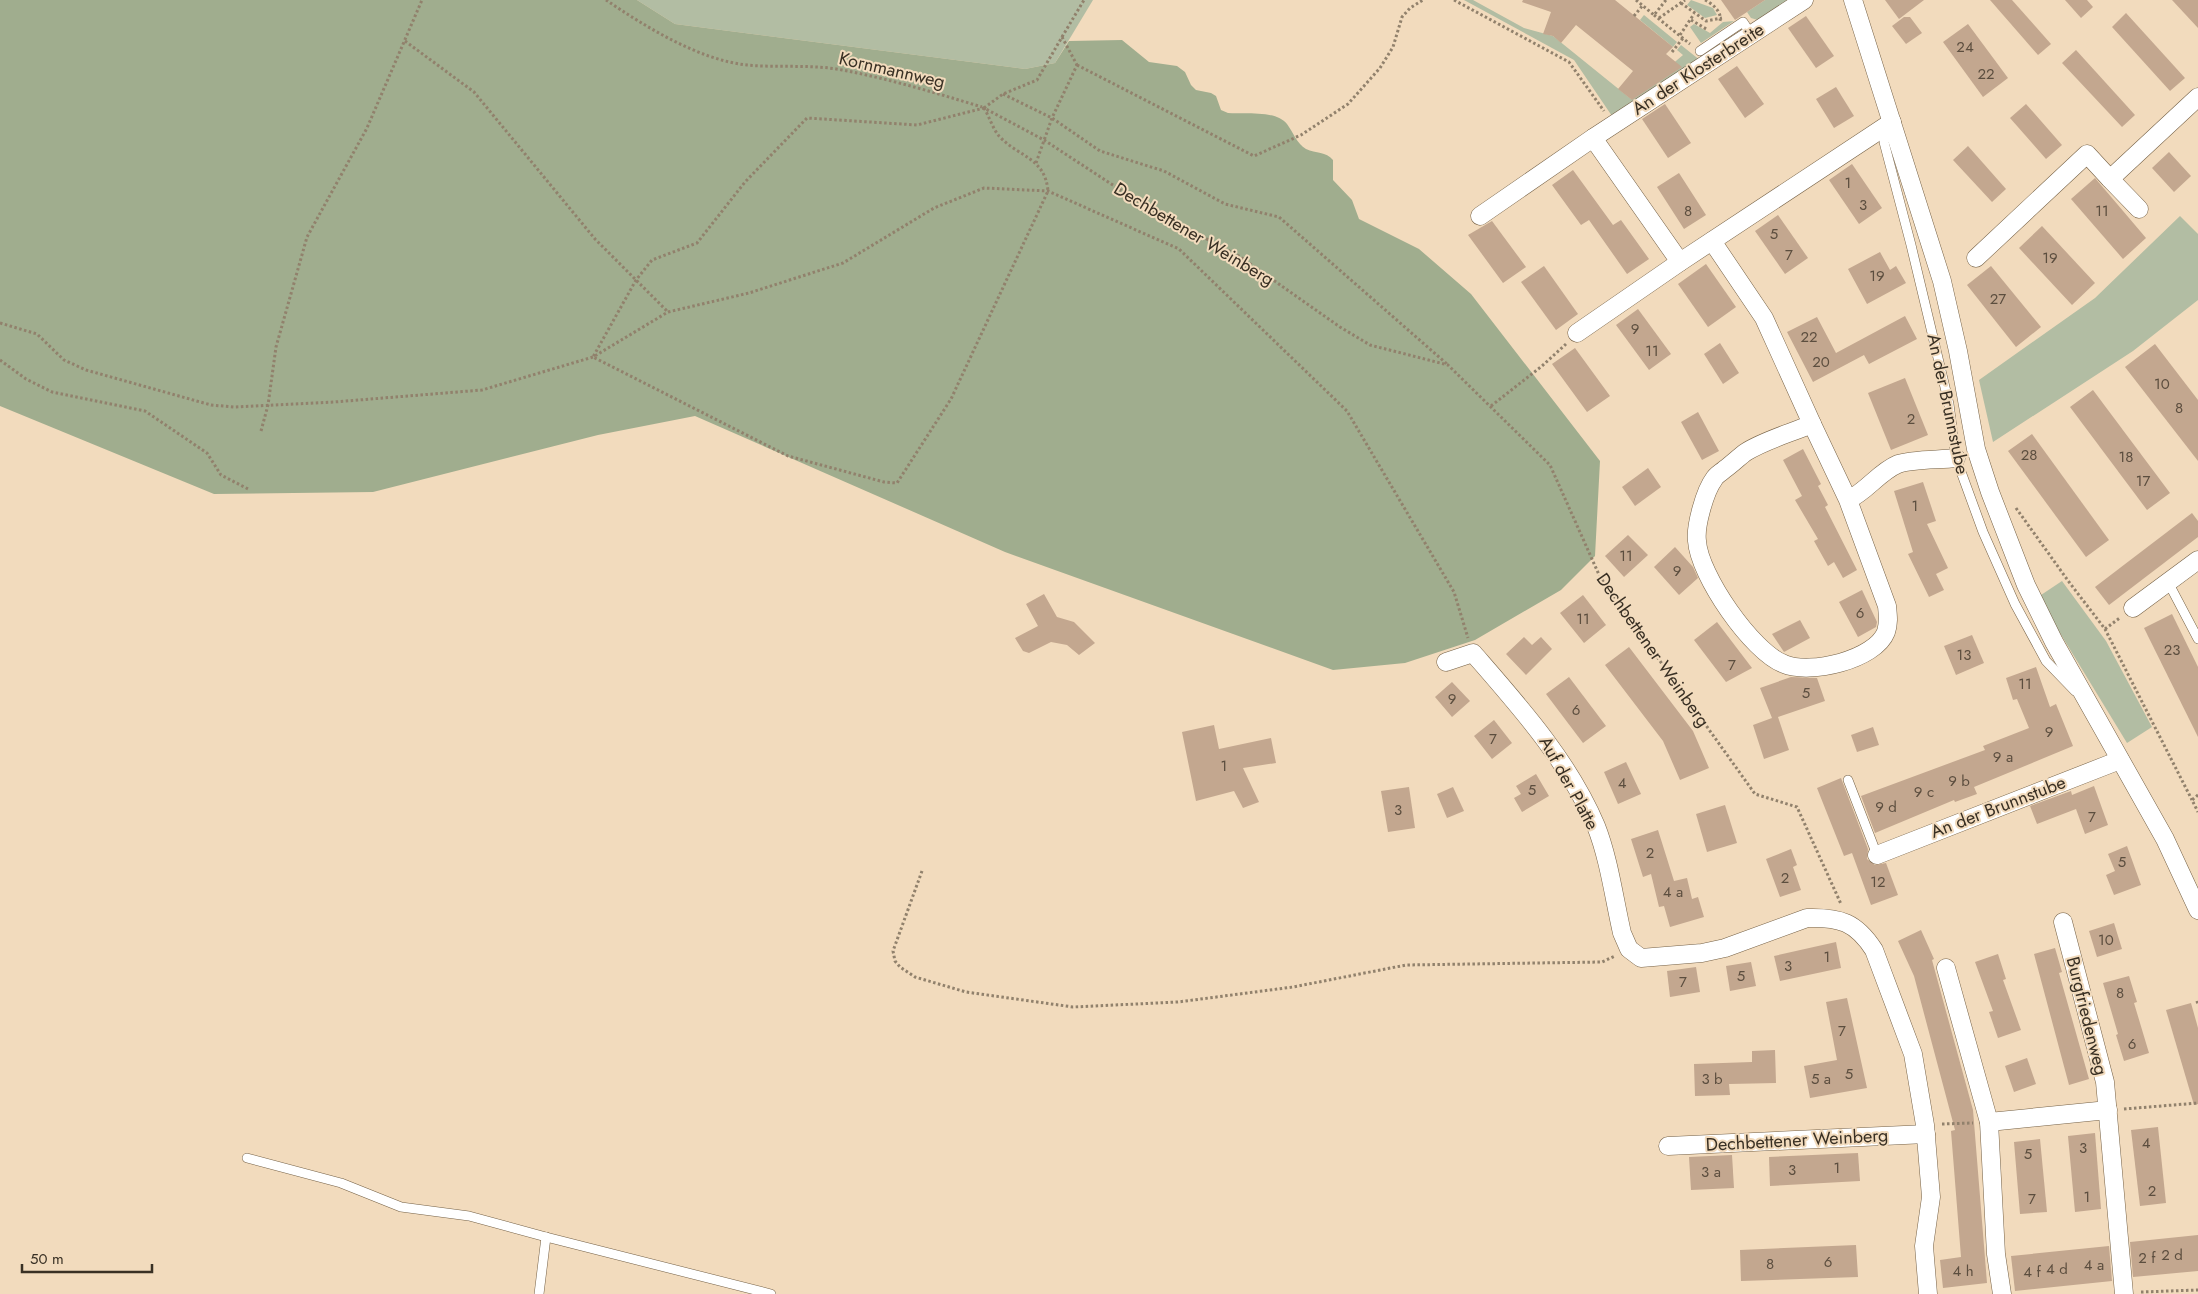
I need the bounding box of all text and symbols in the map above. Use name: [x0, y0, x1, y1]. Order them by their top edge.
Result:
street label: An der Klosterbreite: [1627, 17, 1769, 121]
house number: 24: [1956, 36, 1974, 58]
street label: Kornmannweg: [836, 45, 948, 95]
house number: 22: [1977, 63, 1995, 85]
house number: 1: [1845, 172, 1851, 194]
street label: Dechbettener Weinberg: [1109, 176, 1279, 292]
house number: 3: [1859, 194, 1867, 216]
house number: 8: [1684, 200, 1692, 222]
house number: 11: [2095, 200, 2109, 222]
house number: 5: [1770, 223, 1778, 245]
house number: 7: [1785, 244, 1793, 266]
house number: 19: [2042, 247, 2058, 269]
house number: 19: [1869, 265, 1885, 287]
house number: 27: [1990, 288, 2006, 310]
house number: 9: [1631, 318, 1639, 340]
house number: 22: [1800, 326, 1818, 348]
street label: An der Brunnstube: [1920, 331, 1976, 477]
house number: 11: [1645, 340, 1659, 362]
house number: 20: [1812, 351, 1830, 373]
house number: 10: [2154, 373, 2170, 395]
house number: 8: [2175, 397, 2183, 419]
house number: 2: [1907, 408, 1915, 430]
house number: 28: [2021, 444, 2037, 466]
house number: 18: [2119, 446, 2133, 468]
house number: 17: [2136, 470, 2150, 492]
house number: 1: [1912, 495, 1918, 517]
house number: 11: [1619, 545, 1633, 567]
house number: 9: [1673, 560, 1681, 582]
street label: Dechbettener Weinberg: [1590, 568, 1716, 732]
house number: 6: [1856, 602, 1864, 624]
house number: 11: [1576, 608, 1590, 630]
house number: 23: [2164, 639, 2180, 661]
house number: 13: [1957, 644, 1971, 666]
house number: 7: [1728, 654, 1736, 676]
house number: 11: [2018, 673, 2032, 695]
house number: 5: [1802, 682, 1810, 704]
house number: 9: [1448, 688, 1456, 710]
house number: 6: [1572, 699, 1580, 721]
house number: 9: [2045, 721, 2053, 743]
house number: 7: [1489, 728, 1497, 750]
street label: Auf der Platte: [1533, 732, 1605, 834]
house number: 9 a: [1993, 746, 2013, 768]
house number: 1: [1221, 755, 1227, 777]
street label: An der Brunnstube: [1927, 769, 2069, 845]
house number: 9 b: [1948, 770, 1970, 792]
house number: 4: [1618, 772, 1627, 794]
house number: 5: [1528, 779, 1536, 801]
house number: 9 c: [1914, 781, 1934, 803]
house number: 9 d: [1875, 796, 1897, 818]
house number: 3: [1394, 799, 1402, 821]
house number: 7: [2088, 806, 2096, 828]
house number: 2: [1646, 842, 1654, 864]
house number: 5: [2118, 851, 2126, 873]
house number: 2: [1781, 867, 1789, 889]
house number: 12: [1870, 871, 1886, 893]
house number: 4 a: [1663, 881, 1683, 903]
house number: 10: [2098, 929, 2114, 951]
house number: 1: [1824, 946, 1830, 968]
street label: Burgfriedenweg: [2060, 954, 2114, 1078]
house number: 3: [1784, 955, 1792, 977]
house number: 5: [1737, 965, 1745, 987]
house number: 7: [1679, 971, 1687, 993]
house number: 8: [2116, 982, 2124, 1004]
house number: 7: [1838, 1020, 1846, 1042]
house number: 6: [2128, 1033, 2136, 1055]
house number: 5: [1845, 1063, 1853, 1085]
house number: 3 b: [1701, 1068, 1723, 1090]
house number: 5 a: [1811, 1068, 1831, 1090]
street label: Dechbettener Weinberg: [1705, 1122, 1889, 1158]
house number: 4: [2142, 1132, 2151, 1154]
house number: 3: [2079, 1137, 2087, 1159]
house number: 5: [2024, 1143, 2032, 1165]
house number: 1: [1834, 1157, 1840, 1179]
house number: 3: [1788, 1159, 1796, 1181]
house number: 3 a: [1701, 1161, 1721, 1183]
house number: 2: [2148, 1180, 2156, 1202]
house number: 1: [2084, 1186, 2090, 1208]
house number: 7: [2028, 1188, 2036, 1210]
scale bar: [22, 1242, 152, 1274]
house number: 2 d: [2161, 1244, 2183, 1266]
house number: 2 f: [2138, 1247, 2156, 1269]
text: 50 m: [30, 1248, 64, 1270]
house number: 6: [1824, 1251, 1832, 1273]
house number: 8: [1766, 1253, 1774, 1275]
house number: 4 a: [2084, 1254, 2104, 1276]
house number: 4 d: [2046, 1258, 2068, 1280]
house number: 4 h: [1952, 1260, 1974, 1282]
house number: 4 f: [2023, 1261, 2041, 1283]

